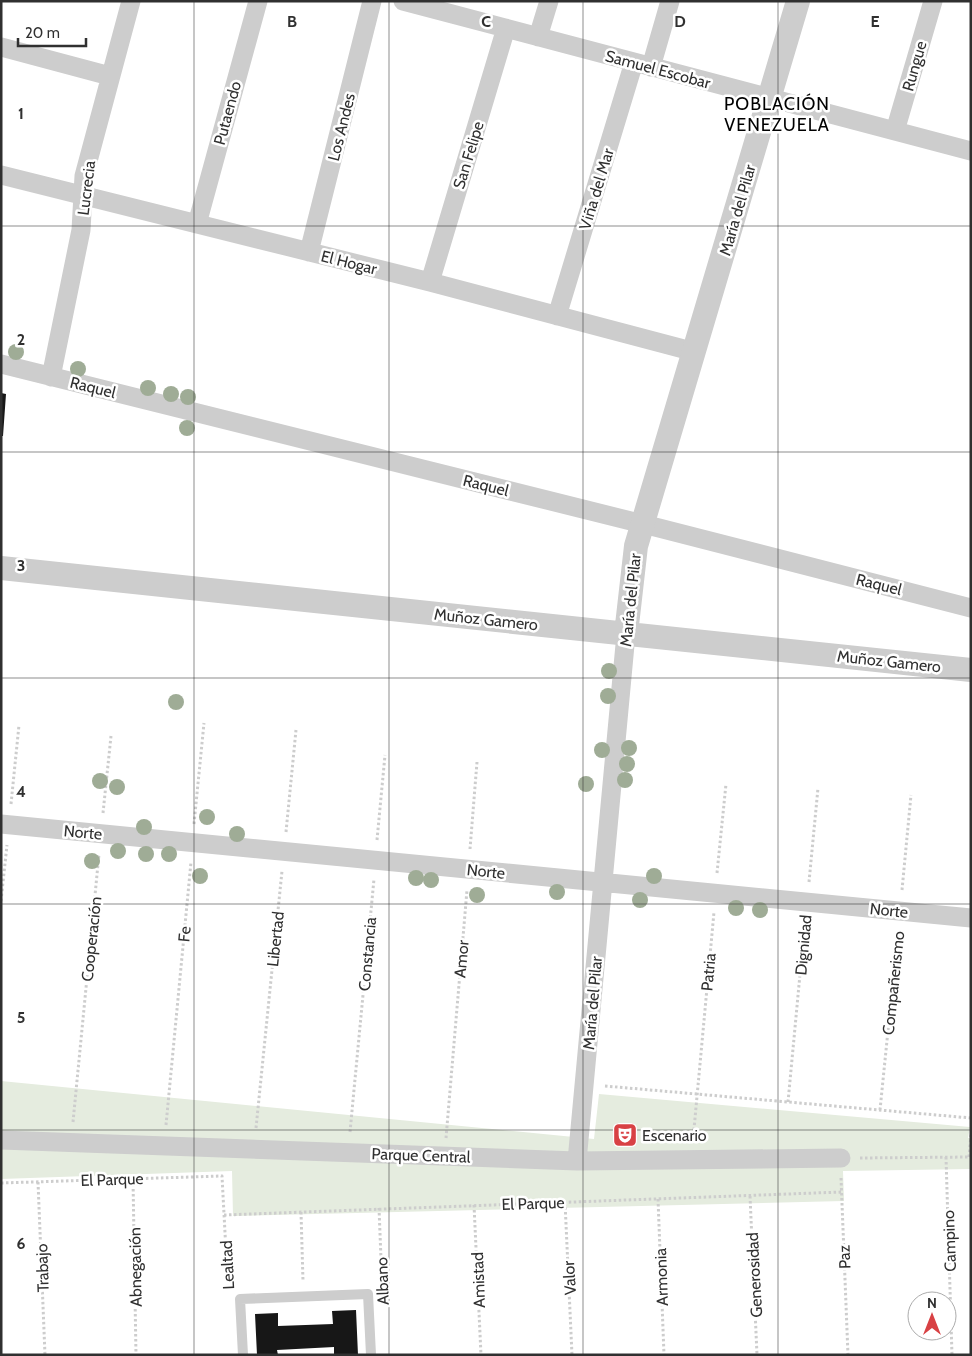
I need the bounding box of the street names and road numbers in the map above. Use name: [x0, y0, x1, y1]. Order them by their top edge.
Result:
street label: Rungue: [898, 39, 931, 93]
street label: Samuel Escobar: [603, 46, 713, 93]
street label: Putaendo: [210, 79, 245, 147]
street label: Los Andes: [324, 91, 359, 163]
street label: San Felipe: [449, 119, 488, 191]
street label: Viña del Mar: [575, 145, 618, 232]
street label: Lucrecia: [74, 159, 99, 216]
street label: María del Pilar: [715, 162, 760, 258]
street label: El Hogar: [319, 246, 380, 279]
street label: Raquel: [68, 373, 118, 402]
street label: Raquel: [461, 471, 511, 500]
street label: María del Pilar: [616, 552, 645, 648]
street label: Raquel: [854, 570, 904, 599]
street label: Muñoz Gamero: [433, 605, 539, 634]
street label: Muñoz Gamero: [836, 647, 942, 676]
street label: Norte: [63, 821, 103, 844]
street label: Norte: [466, 860, 506, 883]
street label: Cooperación: [78, 896, 105, 982]
street label: Norte: [869, 899, 909, 922]
street label: Libertad: [263, 910, 288, 968]
street label: Dignidad: [791, 914, 816, 976]
street label: Constancia: [355, 916, 380, 992]
street label: Fe: [174, 925, 195, 943]
street label: Compañerismo: [879, 930, 908, 1036]
street label: Amor: [450, 938, 473, 979]
street label: Patria: [697, 952, 720, 992]
street label: María del Pilar: [579, 955, 606, 1051]
street label: Parque Central: [371, 1144, 471, 1167]
street label: El Parque: [80, 1169, 144, 1190]
street label: El Parque: [501, 1193, 565, 1214]
street label: Campino: [939, 1210, 960, 1272]
street label: Abnegación: [125, 1227, 146, 1307]
street label: Generosidad: [743, 1232, 766, 1318]
street label: Lealtad: [217, 1240, 238, 1290]
street label: Trabajo: [32, 1243, 53, 1293]
street label: Paz: [835, 1244, 854, 1269]
street label: Armonia: [651, 1247, 672, 1306]
street label: Amistad: [468, 1252, 489, 1308]
street label: Albano: [372, 1257, 393, 1305]
street label: Valor: [559, 1259, 580, 1296]

